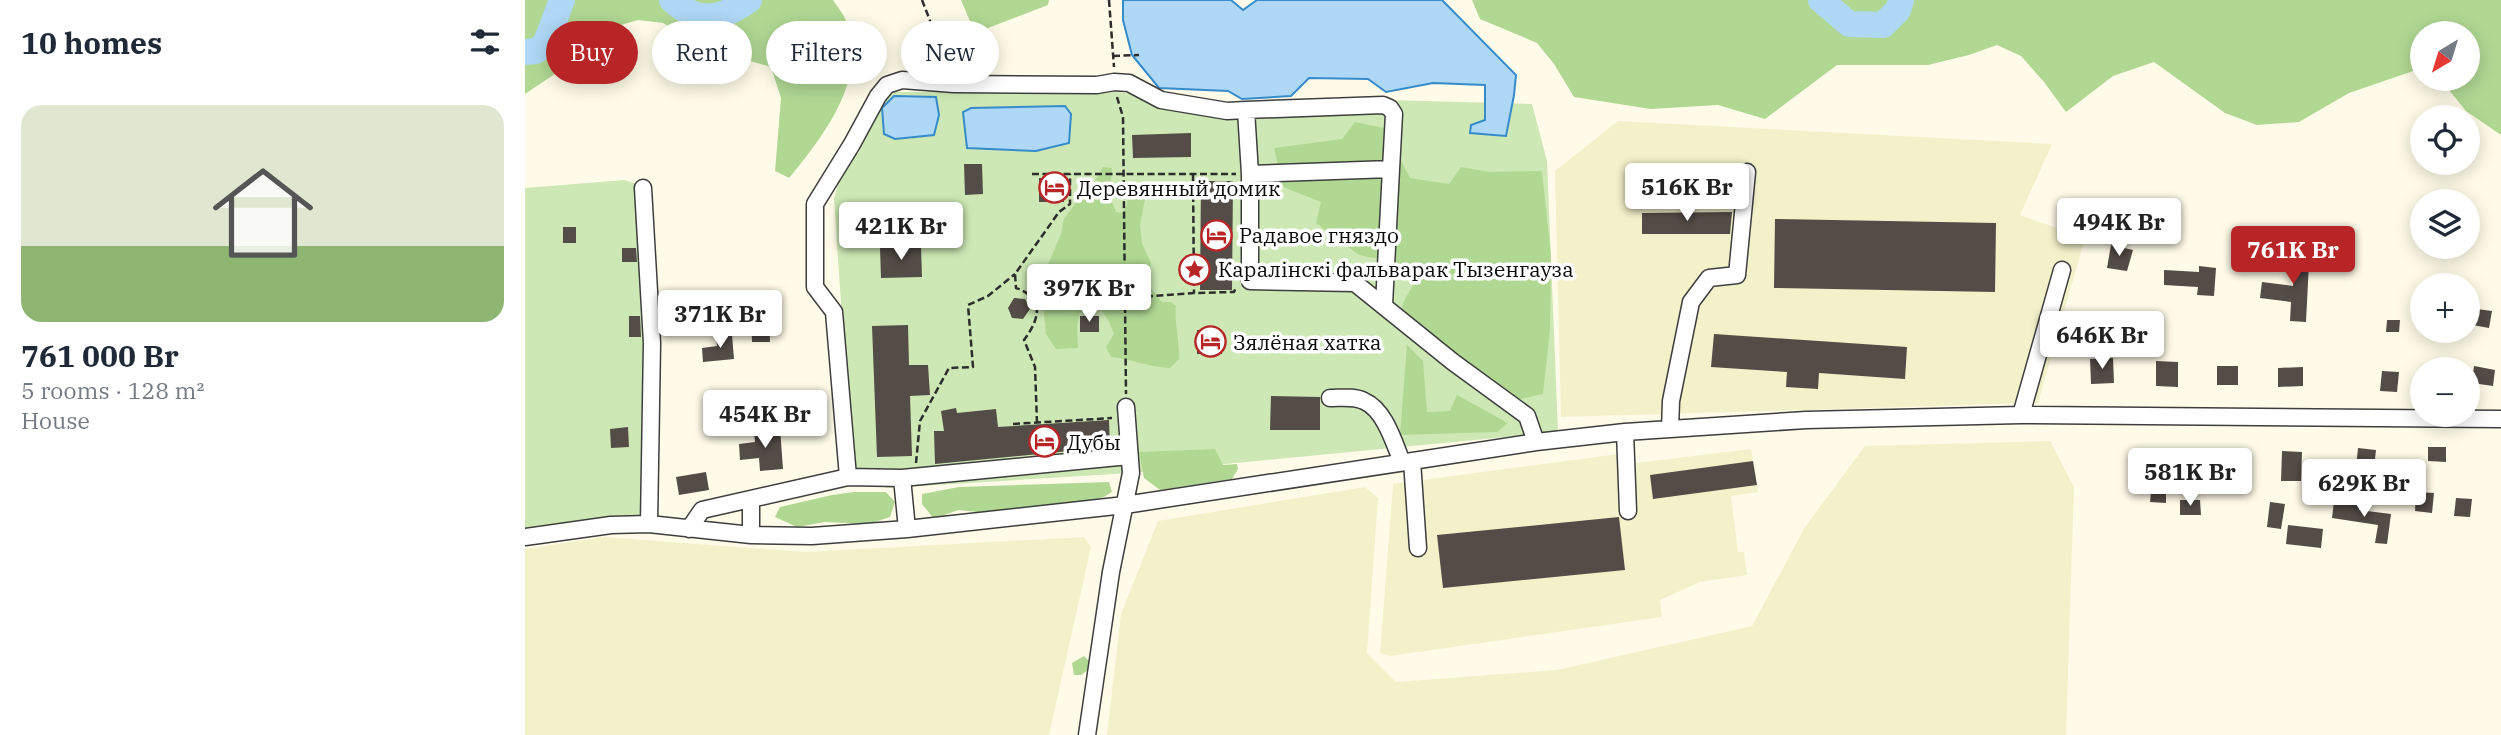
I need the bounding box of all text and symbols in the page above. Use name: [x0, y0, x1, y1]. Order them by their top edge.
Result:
chip: Buy: [546, 21, 638, 84]
chip: Rent: [652, 21, 752, 84]
chip: Filters: [766, 21, 887, 84]
chip: New: [901, 21, 999, 84]
north arrow: [2410, 21, 2480, 91]
map controls: [2410, 21, 2480, 427]
text: 10 homes: [21, 23, 162, 62]
icon: filters: [466, 23, 504, 61]
button: locate: [2410, 105, 2480, 175]
icon: home: [200, 150, 326, 276]
pin: 516K Br: [1622, 164, 1752, 223]
hotel icon: Деревянный домик: [1037, 171, 1071, 205]
text: 516K Br: [1641, 171, 1733, 201]
place label: Деревянный домик: [1077, 174, 1280, 202]
button: layers: [2410, 189, 2480, 259]
pin: 494K Br: [2054, 198, 2184, 258]
pin: 421K Br: [836, 202, 966, 262]
text: 494K Br: [2073, 206, 2165, 236]
text: 421K Br: [855, 210, 947, 240]
hotel icon: Радавое гняздо: [1199, 218, 1233, 252]
place label: Радавое гняздо: [1239, 221, 1399, 249]
pin: 761K Br: [2228, 226, 2358, 286]
text: 761K Br: [2247, 234, 2339, 264]
place icon: Каралінскі фальварак Тызенгауза: [1178, 252, 1212, 286]
place label: Каралінскі фальварак Тызенгауза: [1218, 255, 1574, 283]
pin: 397K Br: [1024, 264, 1154, 324]
text: 397K Br: [1043, 272, 1135, 302]
button: +: [2410, 273, 2480, 343]
pin: 371K Br: [655, 290, 785, 350]
text: 371K Br: [674, 298, 766, 328]
pin: 646K Br: [2037, 312, 2167, 371]
text: 646K Br: [2056, 319, 2148, 349]
hotel icon: Зялёная хатка: [1193, 325, 1227, 359]
place label: Зялёная хатка: [1233, 328, 1381, 356]
text: 761 000 Br: [21, 336, 179, 375]
button: −: [2410, 357, 2480, 427]
text: 5 rooms · 128 m²: [21, 375, 204, 405]
pin: 454K Br: [700, 391, 830, 450]
text: 454K Br: [719, 398, 811, 428]
text: House: [21, 405, 90, 435]
hotel icon: Дубы: [1027, 425, 1061, 459]
place label: Дубы: [1067, 428, 1121, 456]
pin: 581K Br: [2125, 448, 2255, 508]
text: 581K Br: [2144, 456, 2236, 486]
pin: 629K Br: [2299, 460, 2429, 519]
text: 629K Br: [2318, 467, 2410, 497]

